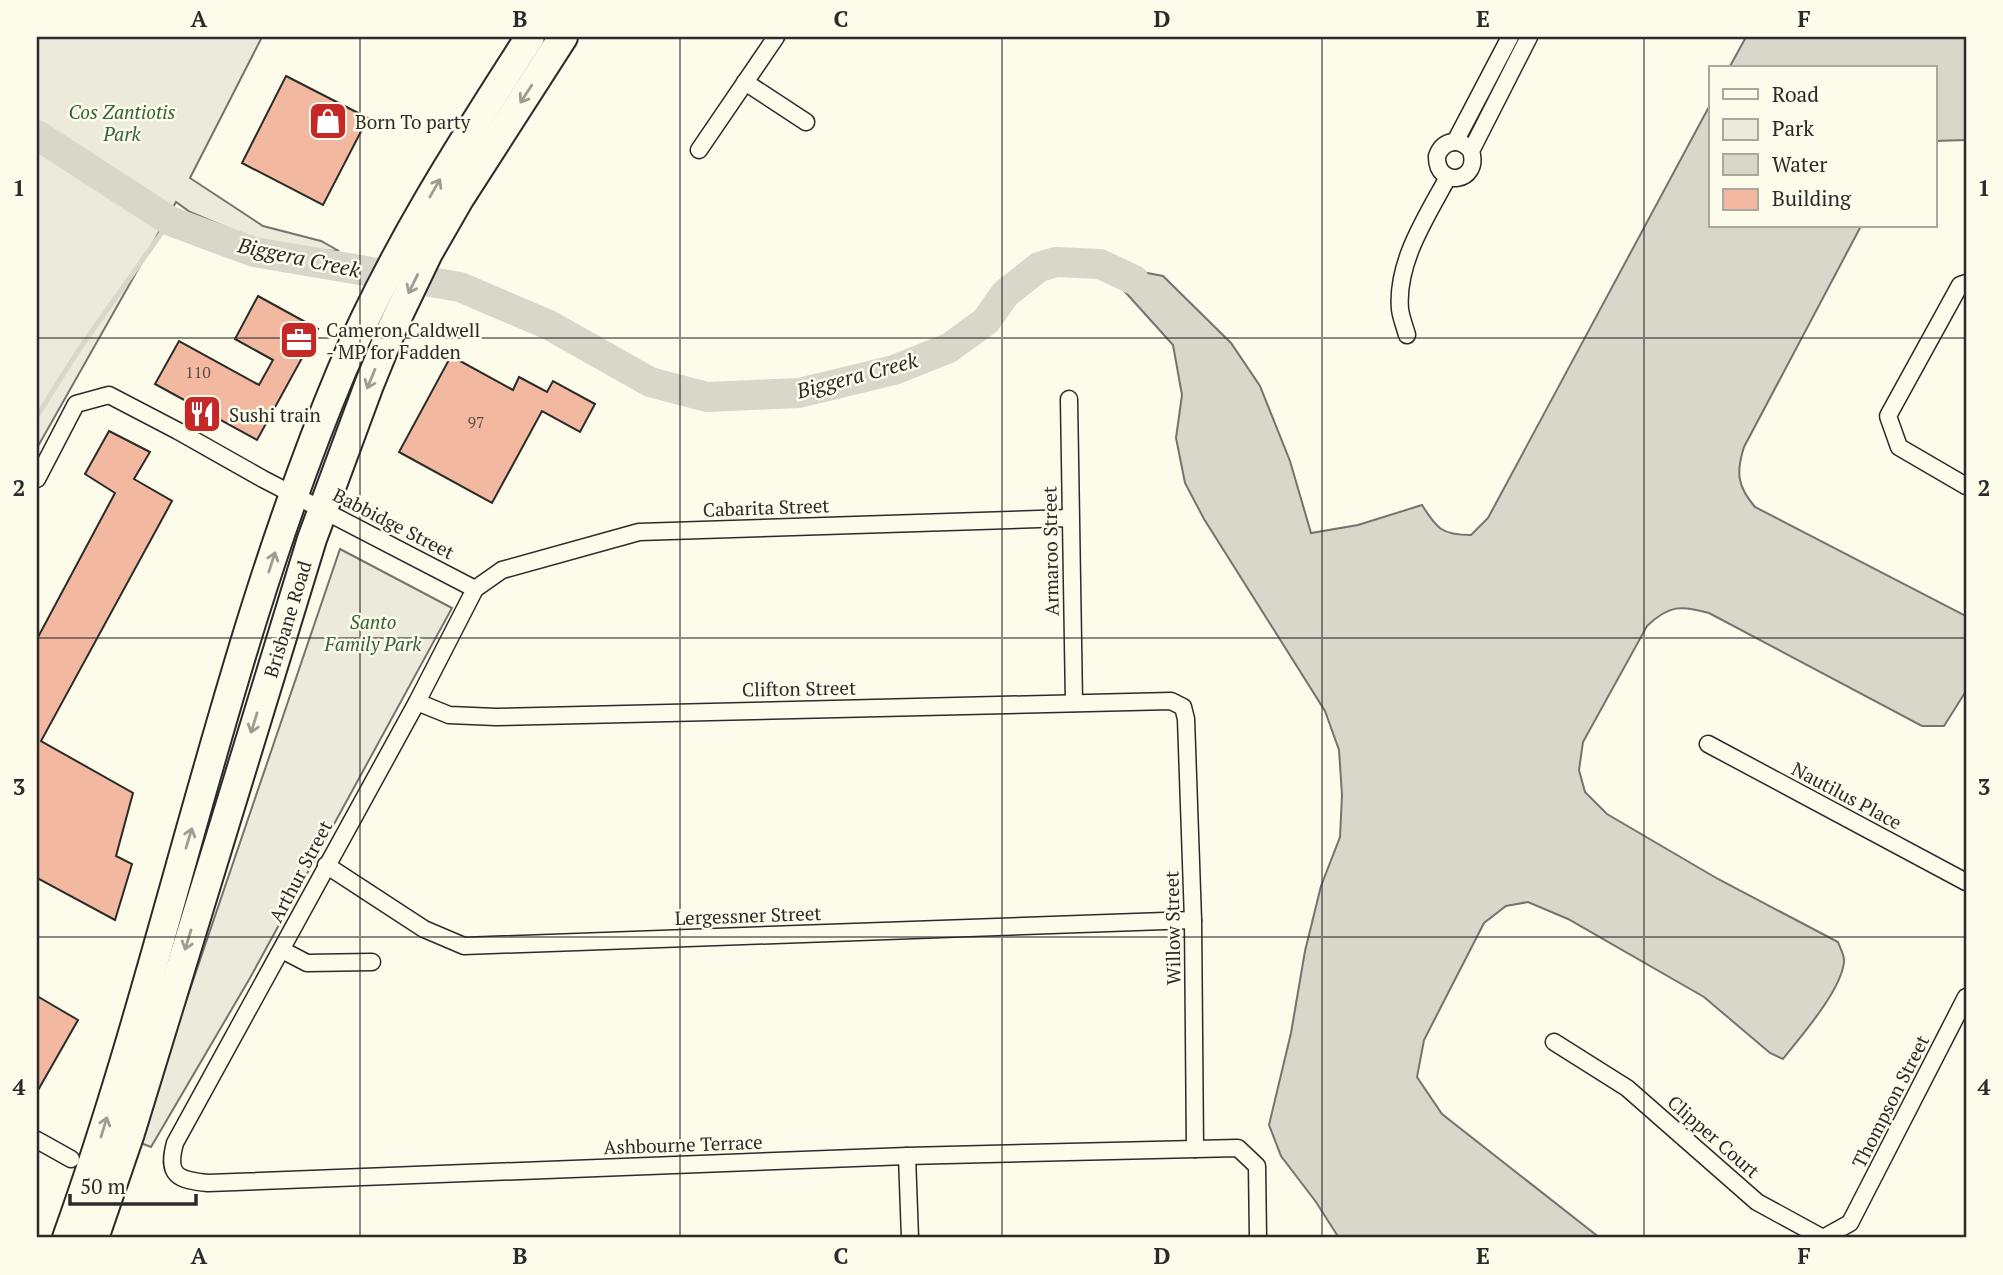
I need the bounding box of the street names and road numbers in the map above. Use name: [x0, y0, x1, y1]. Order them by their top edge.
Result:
street label: Babbidge Street: [329, 482, 459, 564]
street label: Armaroo Street: [1036, 486, 1064, 616]
street label: Cabarita Street: [702, 492, 830, 522]
street label: Brisbane Road: [257, 557, 317, 680]
street label: Clifton Street: [742, 675, 856, 701]
street label: Nautilus Place: [1788, 755, 1906, 835]
street label: Arthur Street: [263, 816, 337, 926]
street label: Willow Street: [1159, 871, 1185, 985]
street label: Lergessner Street: [674, 900, 822, 930]
street label: Thompson Street: [1846, 1030, 1934, 1172]
street label: Clipper Court: [1663, 1089, 1765, 1183]
street label: Ashbourne Terrace: [603, 1129, 763, 1159]

